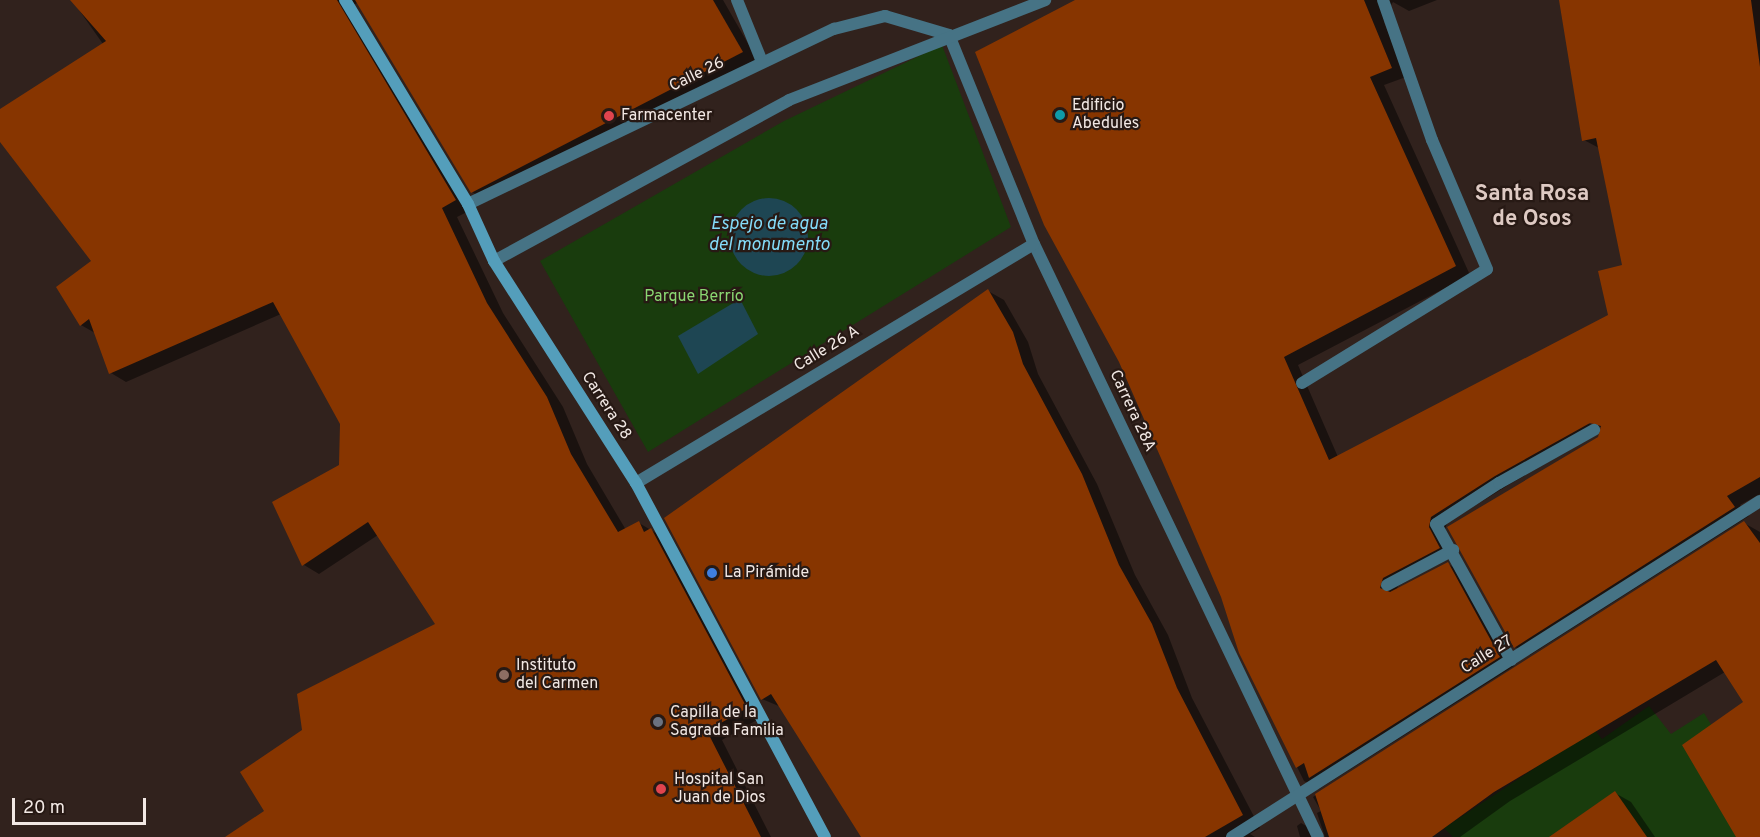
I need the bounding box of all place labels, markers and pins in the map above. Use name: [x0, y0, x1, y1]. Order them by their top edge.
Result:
place label: Edificio Abedules: [1072, 96, 1139, 134]
place label: Farmacenter: [621, 106, 712, 126]
marker: Edificio Abedules: [1053, 108, 1067, 122]
marker: Farmacenter: [602, 109, 616, 123]
place label: La Pirámide: [724, 563, 809, 583]
marker: La Pirámide: [705, 566, 719, 580]
place label: Instituto del Carmen: [516, 656, 598, 694]
marker: Instituto del Carmen: [497, 668, 511, 682]
place label: Capilla de la Sagrada Familia: [670, 703, 784, 741]
marker: Capilla de la Sagrada Familia: [651, 715, 665, 729]
place label: Hospital San Juan de Dios: [674, 770, 766, 808]
marker: Hospital San Juan de Dios: [652, 780, 670, 798]

